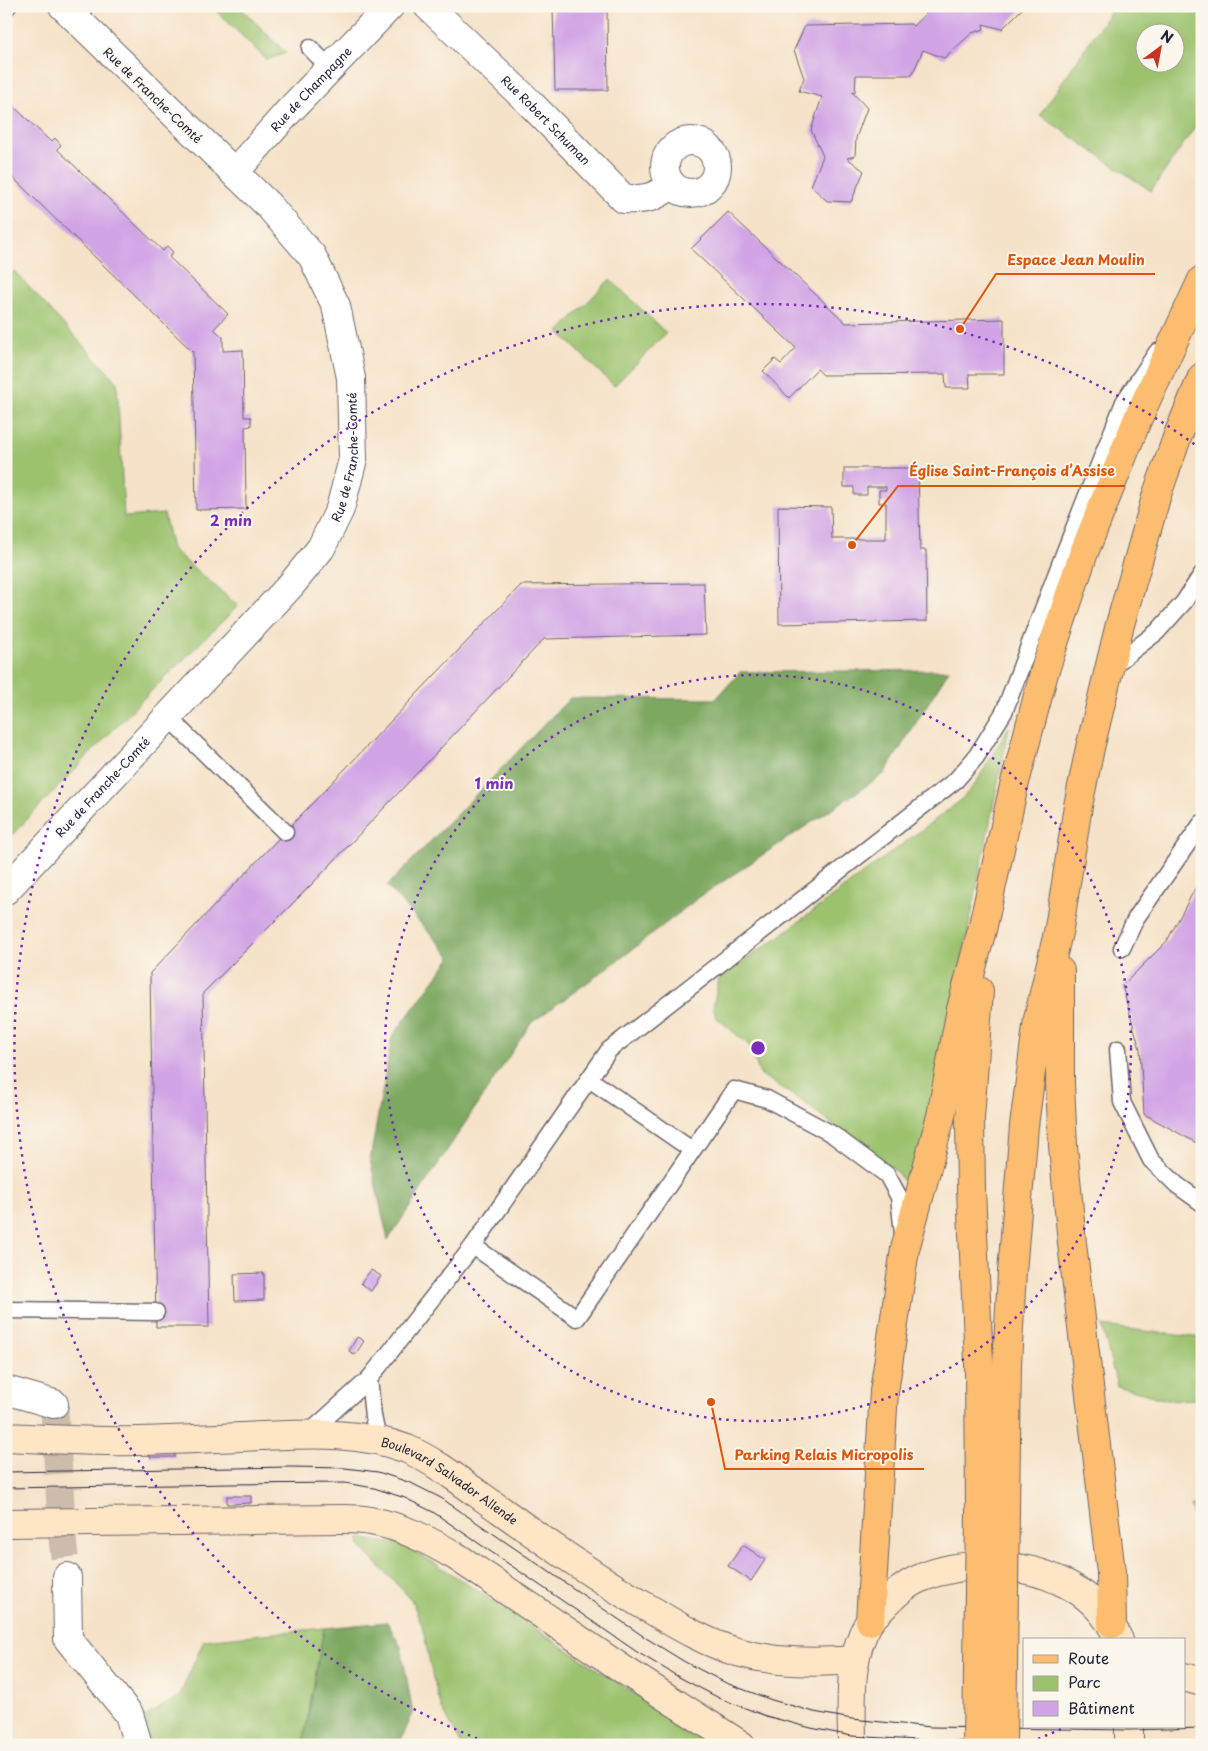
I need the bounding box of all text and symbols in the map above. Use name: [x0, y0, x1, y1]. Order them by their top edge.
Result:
north arrow: [1136, 22, 1186, 72]
text: N: [1157, 25, 1177, 48]
street label: Rue de Champagne: [266, 42, 356, 135]
street label: Rue de Franche-Comté: [100, 43, 206, 147]
street label: Rue Robert Schuman: [497, 71, 595, 169]
callout: Espace Jean Moulin: [996, 245, 1155, 274]
text: Espace Jean Moulin: [1007, 249, 1145, 270]
street label: Rue de Franche-Comté: [326, 392, 363, 525]
callout: Église Saint-François d’Assise: [898, 457, 1125, 486]
text: Église Saint-François d’Assise: [909, 460, 1115, 481]
text: 2 min: [210, 508, 252, 531]
street label: Rue de Franche-Comté: [51, 733, 154, 841]
text: 1 min: [475, 771, 513, 794]
centre of rings: [749, 1039, 767, 1057]
street label: Boulevard Salvador Allende: [379, 1432, 521, 1529]
callout: Parking Relais Micropolis: [725, 1440, 924, 1469]
text: Parking Relais Micropolis: [735, 1444, 914, 1465]
legend: [1023, 1638, 1186, 1728]
text: Route: [1068, 1646, 1109, 1669]
text: Parc: [1068, 1670, 1101, 1693]
text: Bâtiment: [1068, 1696, 1135, 1719]

